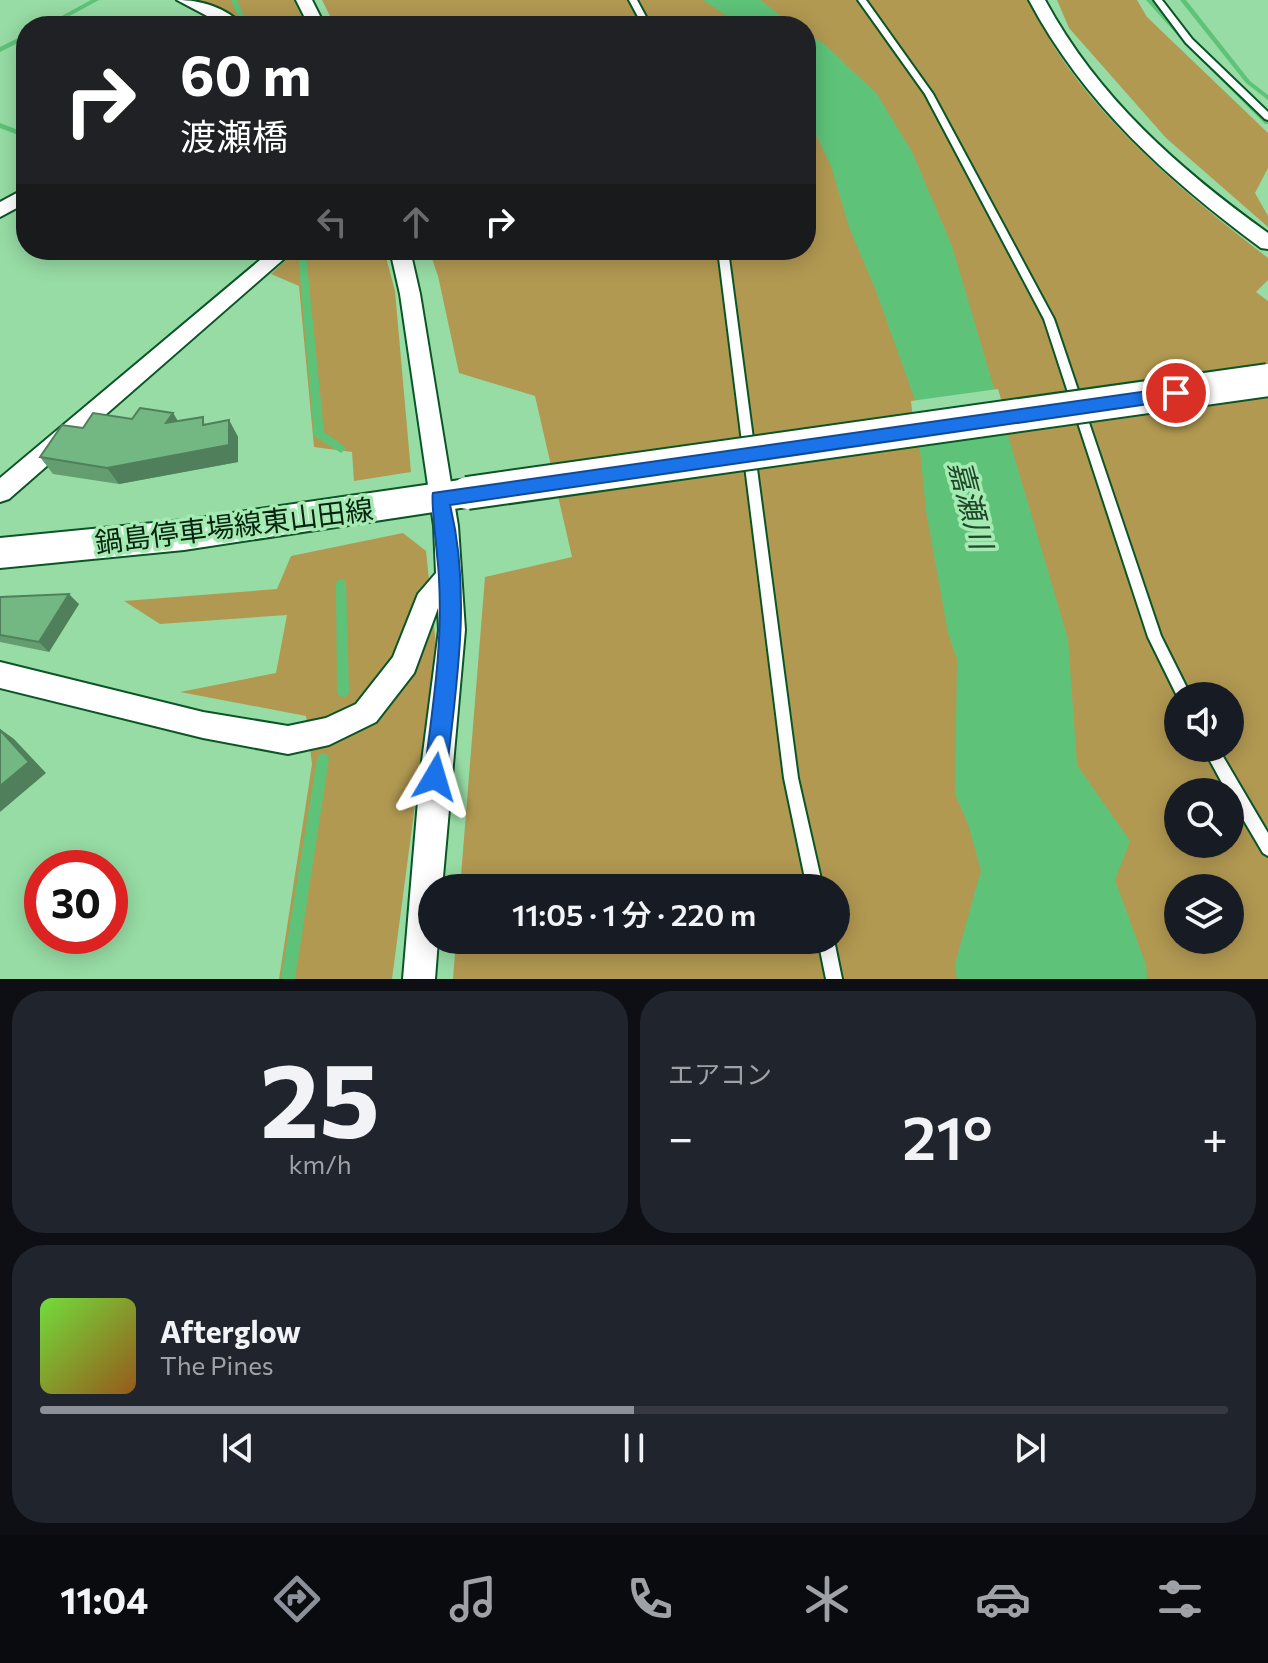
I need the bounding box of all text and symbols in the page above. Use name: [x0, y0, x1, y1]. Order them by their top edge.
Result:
text: 60 m: [180, 39, 311, 108]
icon: right: [48, 48, 152, 152]
text: 渡瀬橋: [180, 113, 288, 157]
icon: left: [310, 200, 354, 244]
icon: ahead: [394, 200, 438, 244]
icon: right: [478, 200, 522, 244]
pin: [1142, 359, 1210, 427]
icon: arrive: [1154, 371, 1198, 415]
water label: 嘉瀬川: [943, 456, 1003, 556]
street label: 鍋島停車場線東山田線: [93, 491, 375, 559]
map controls: [1164, 682, 1244, 954]
button: sound: [1164, 682, 1244, 762]
position arrow: [393, 735, 477, 819]
button: search: [1164, 778, 1244, 858]
speed limit sign: 30: [24, 850, 128, 954]
button: layers: [1164, 874, 1244, 954]
text: 11:05 · 1 分 · 220 m: [512, 895, 756, 932]
text: 25: [260, 1032, 380, 1159]
text: エアコン: [668, 1058, 772, 1089]
text: 21°: [902, 1099, 993, 1172]
text: −: [668, 1109, 693, 1163]
text: +: [1202, 1109, 1228, 1163]
text: km/h: [288, 1148, 352, 1179]
text: Afterglow: [160, 1312, 301, 1349]
text: The Pines: [160, 1349, 274, 1380]
icon: previous: [216, 1426, 260, 1470]
icon: pause: [612, 1426, 656, 1470]
icon: next: [1008, 1426, 1052, 1470]
icon: directions: [269, 1571, 325, 1627]
icon: music: [445, 1571, 501, 1627]
icon: phone: [622, 1571, 678, 1627]
icon: climate: [799, 1571, 855, 1627]
icon: car: [975, 1571, 1031, 1627]
icon: filters: [1152, 1571, 1208, 1627]
text: 11:04: [60, 1577, 148, 1621]

